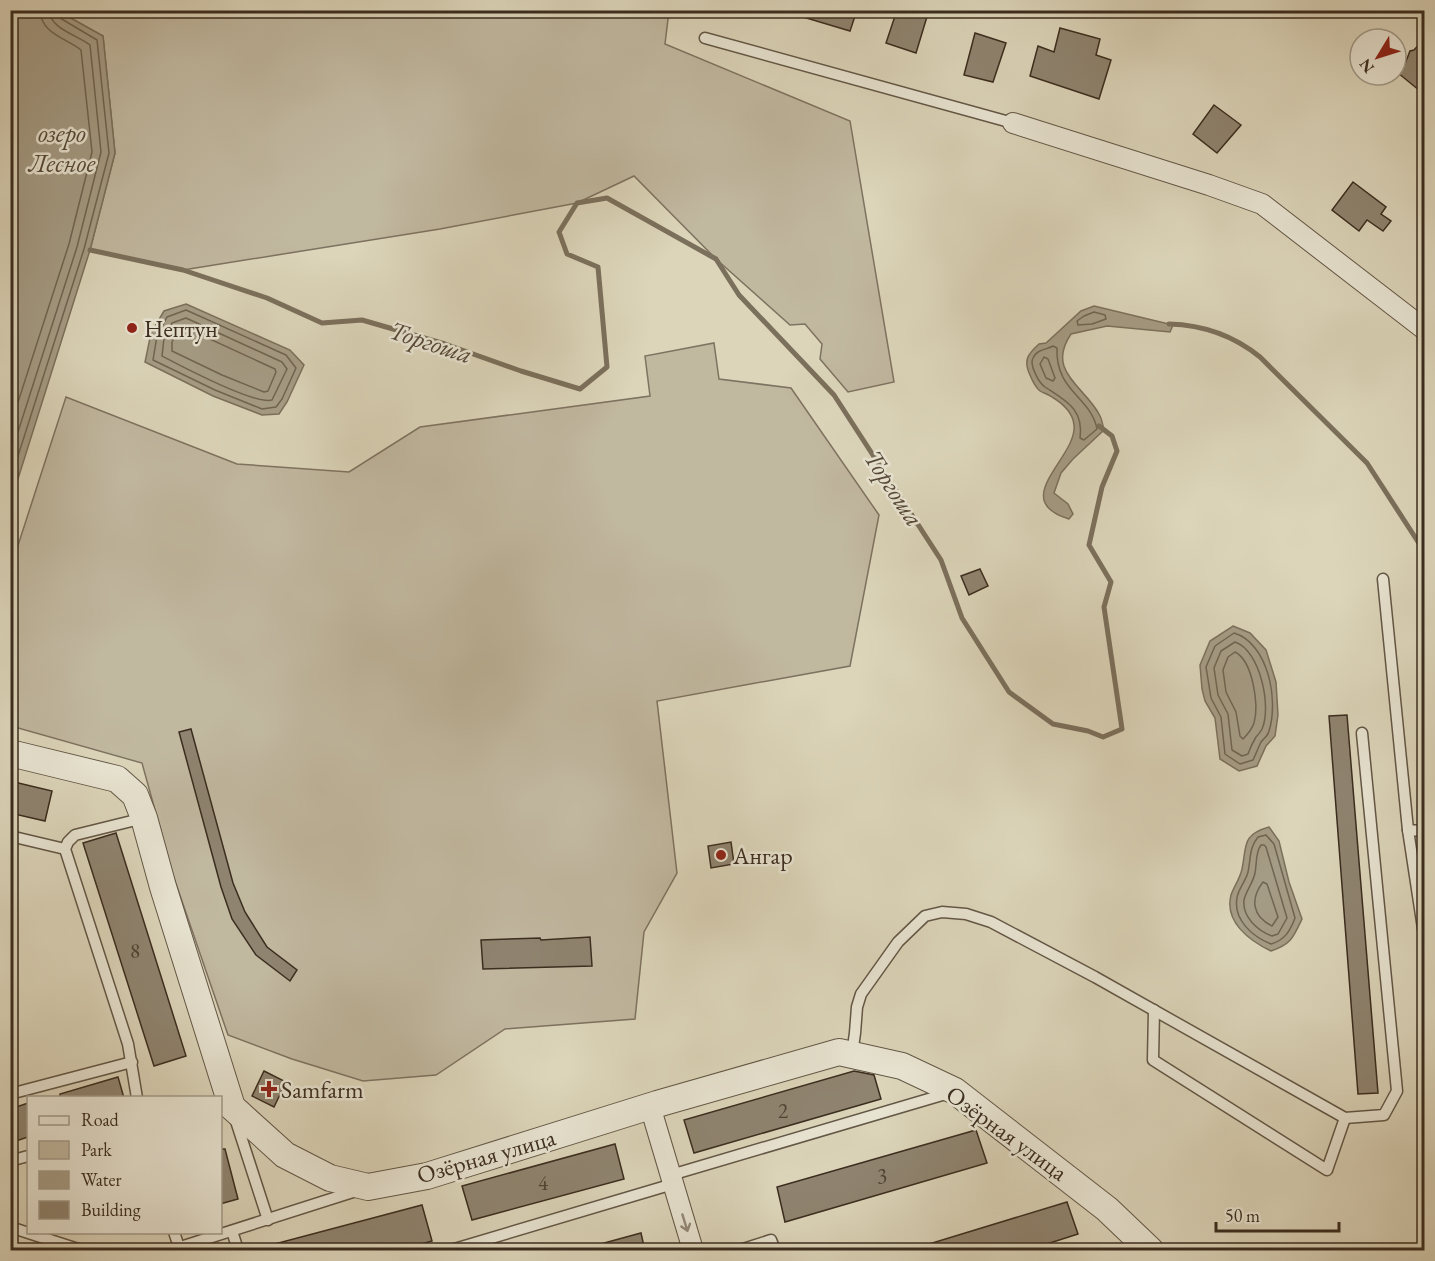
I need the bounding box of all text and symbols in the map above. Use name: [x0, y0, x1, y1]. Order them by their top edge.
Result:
north arrow: [1348, 27, 1408, 87]
text: N: [1354, 54, 1379, 77]
water label: озеро Лесное: [27, 116, 96, 180]
place label: Нептун: [144, 313, 218, 344]
water label: Торгоша: [385, 313, 477, 371]
marker: Нептун: [125, 321, 139, 335]
water label: Торгоша: [857, 443, 931, 533]
place label: Ангар: [732, 840, 793, 871]
marker: Ангар: [714, 848, 728, 862]
house number: 8: [130, 937, 140, 964]
place label: Samfarm: [281, 1074, 364, 1105]
street label: Озёрная улица: [940, 1078, 1074, 1188]
marker: Samfarm: [262, 1082, 276, 1096]
legend: [27, 1096, 222, 1234]
house number: 2: [778, 1097, 788, 1124]
text: Road: [81, 1108, 120, 1131]
street label: Озёрная улица: [413, 1121, 559, 1191]
text: Park: [81, 1138, 112, 1161]
house number: 3: [877, 1162, 887, 1189]
text: Water: [81, 1168, 122, 1191]
house number: 4: [538, 1169, 549, 1196]
scale bar: [1216, 1195, 1339, 1233]
text: Building: [81, 1198, 141, 1221]
text: 50 m: [1225, 1204, 1260, 1227]
one-way arrow: [680, 1213, 691, 1232]

